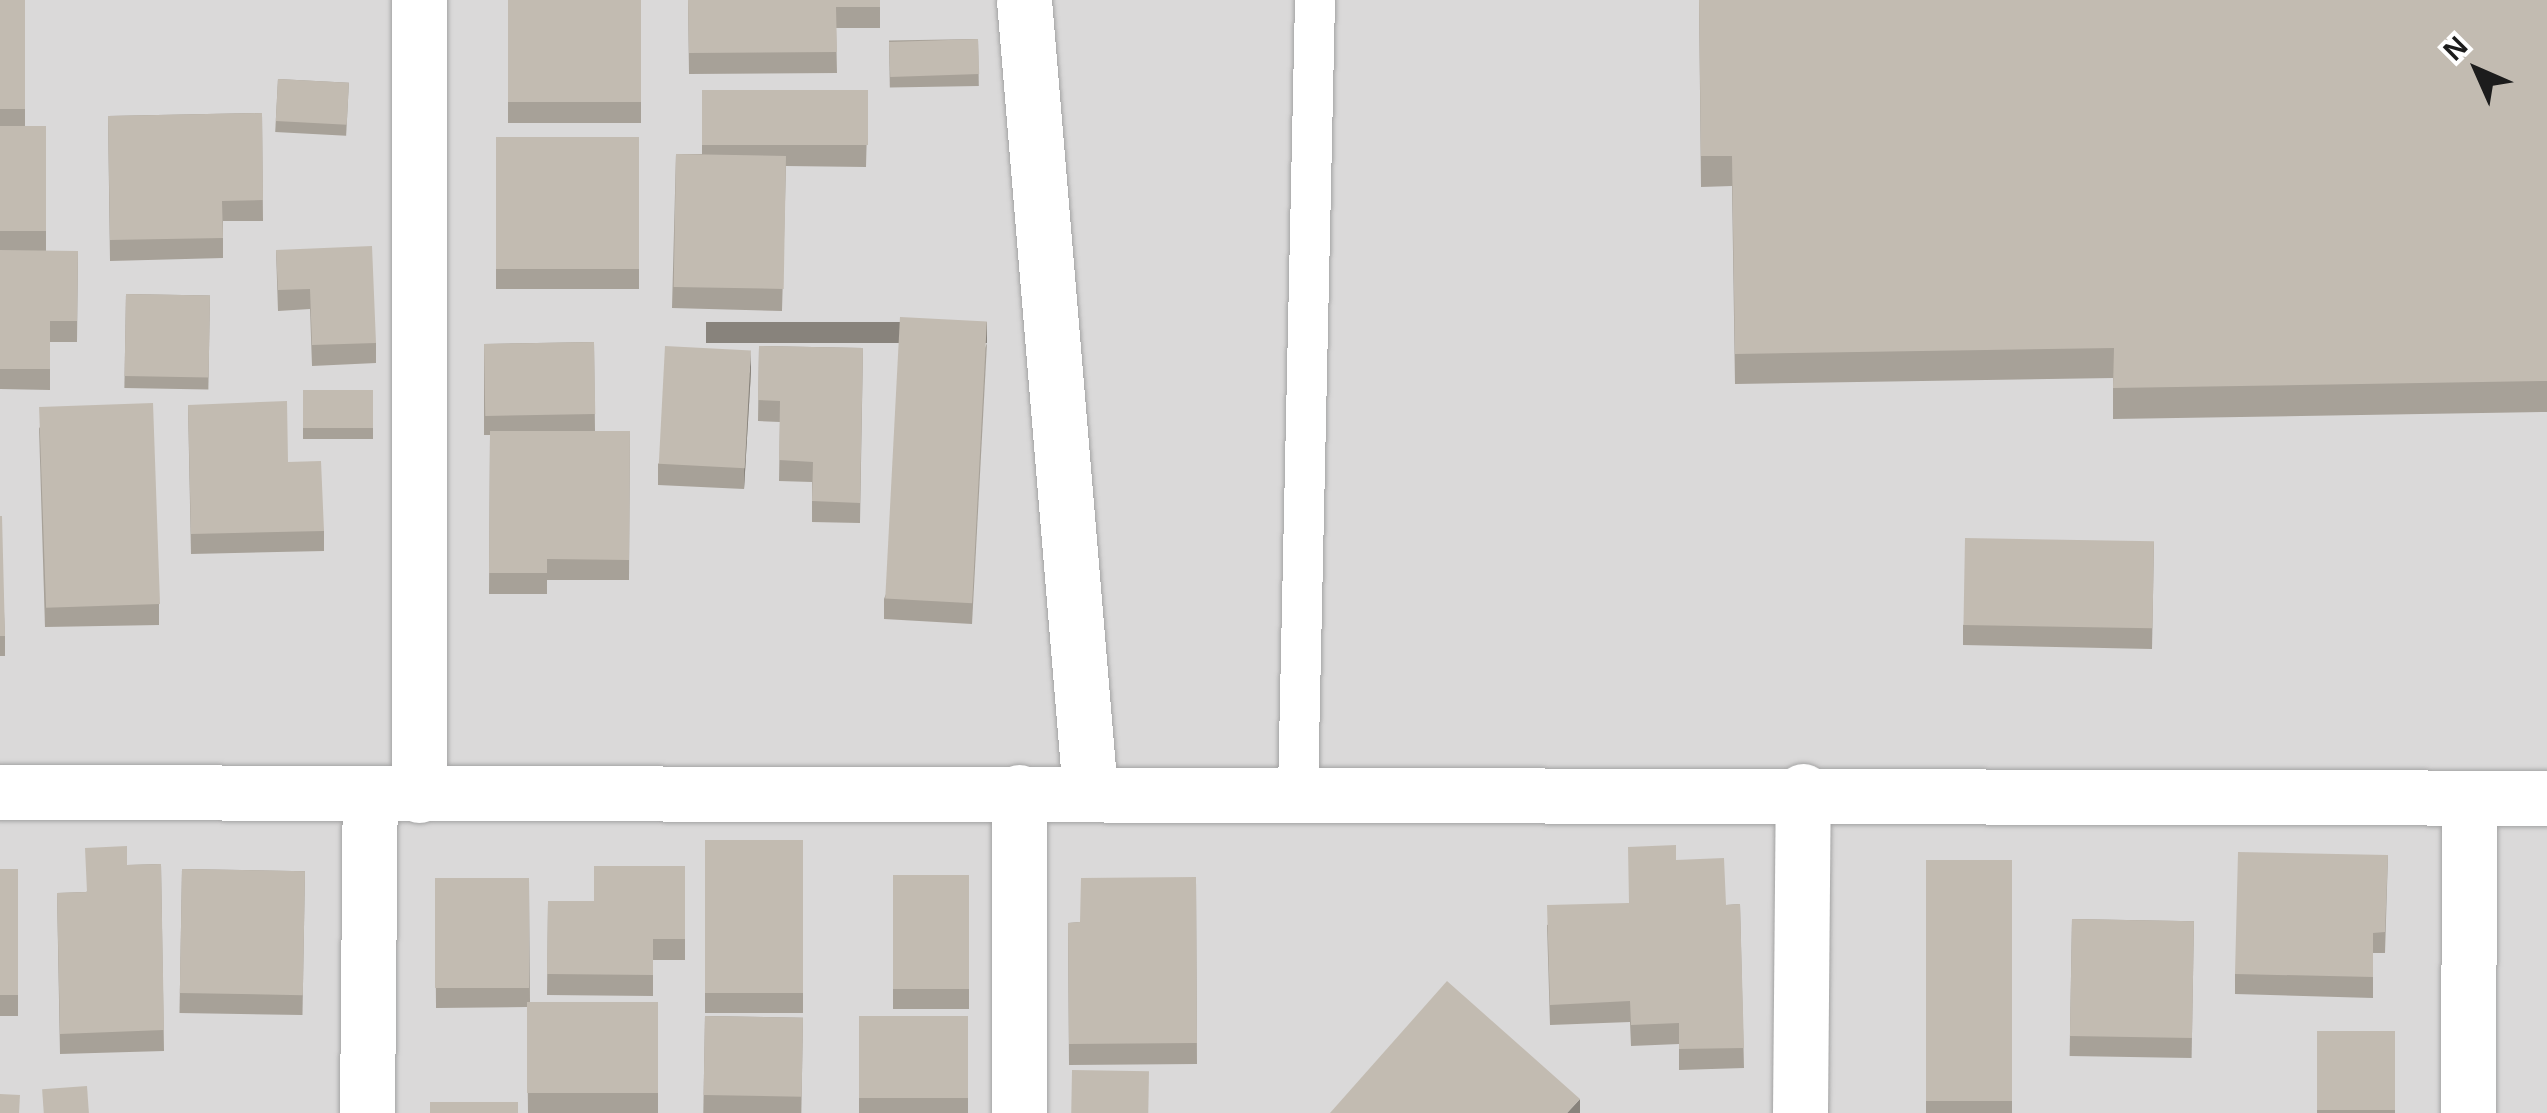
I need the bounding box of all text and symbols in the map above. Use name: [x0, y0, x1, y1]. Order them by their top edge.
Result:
north arrow: [2427, 20, 2527, 120]
text: N: [2437, 30, 2474, 67]

